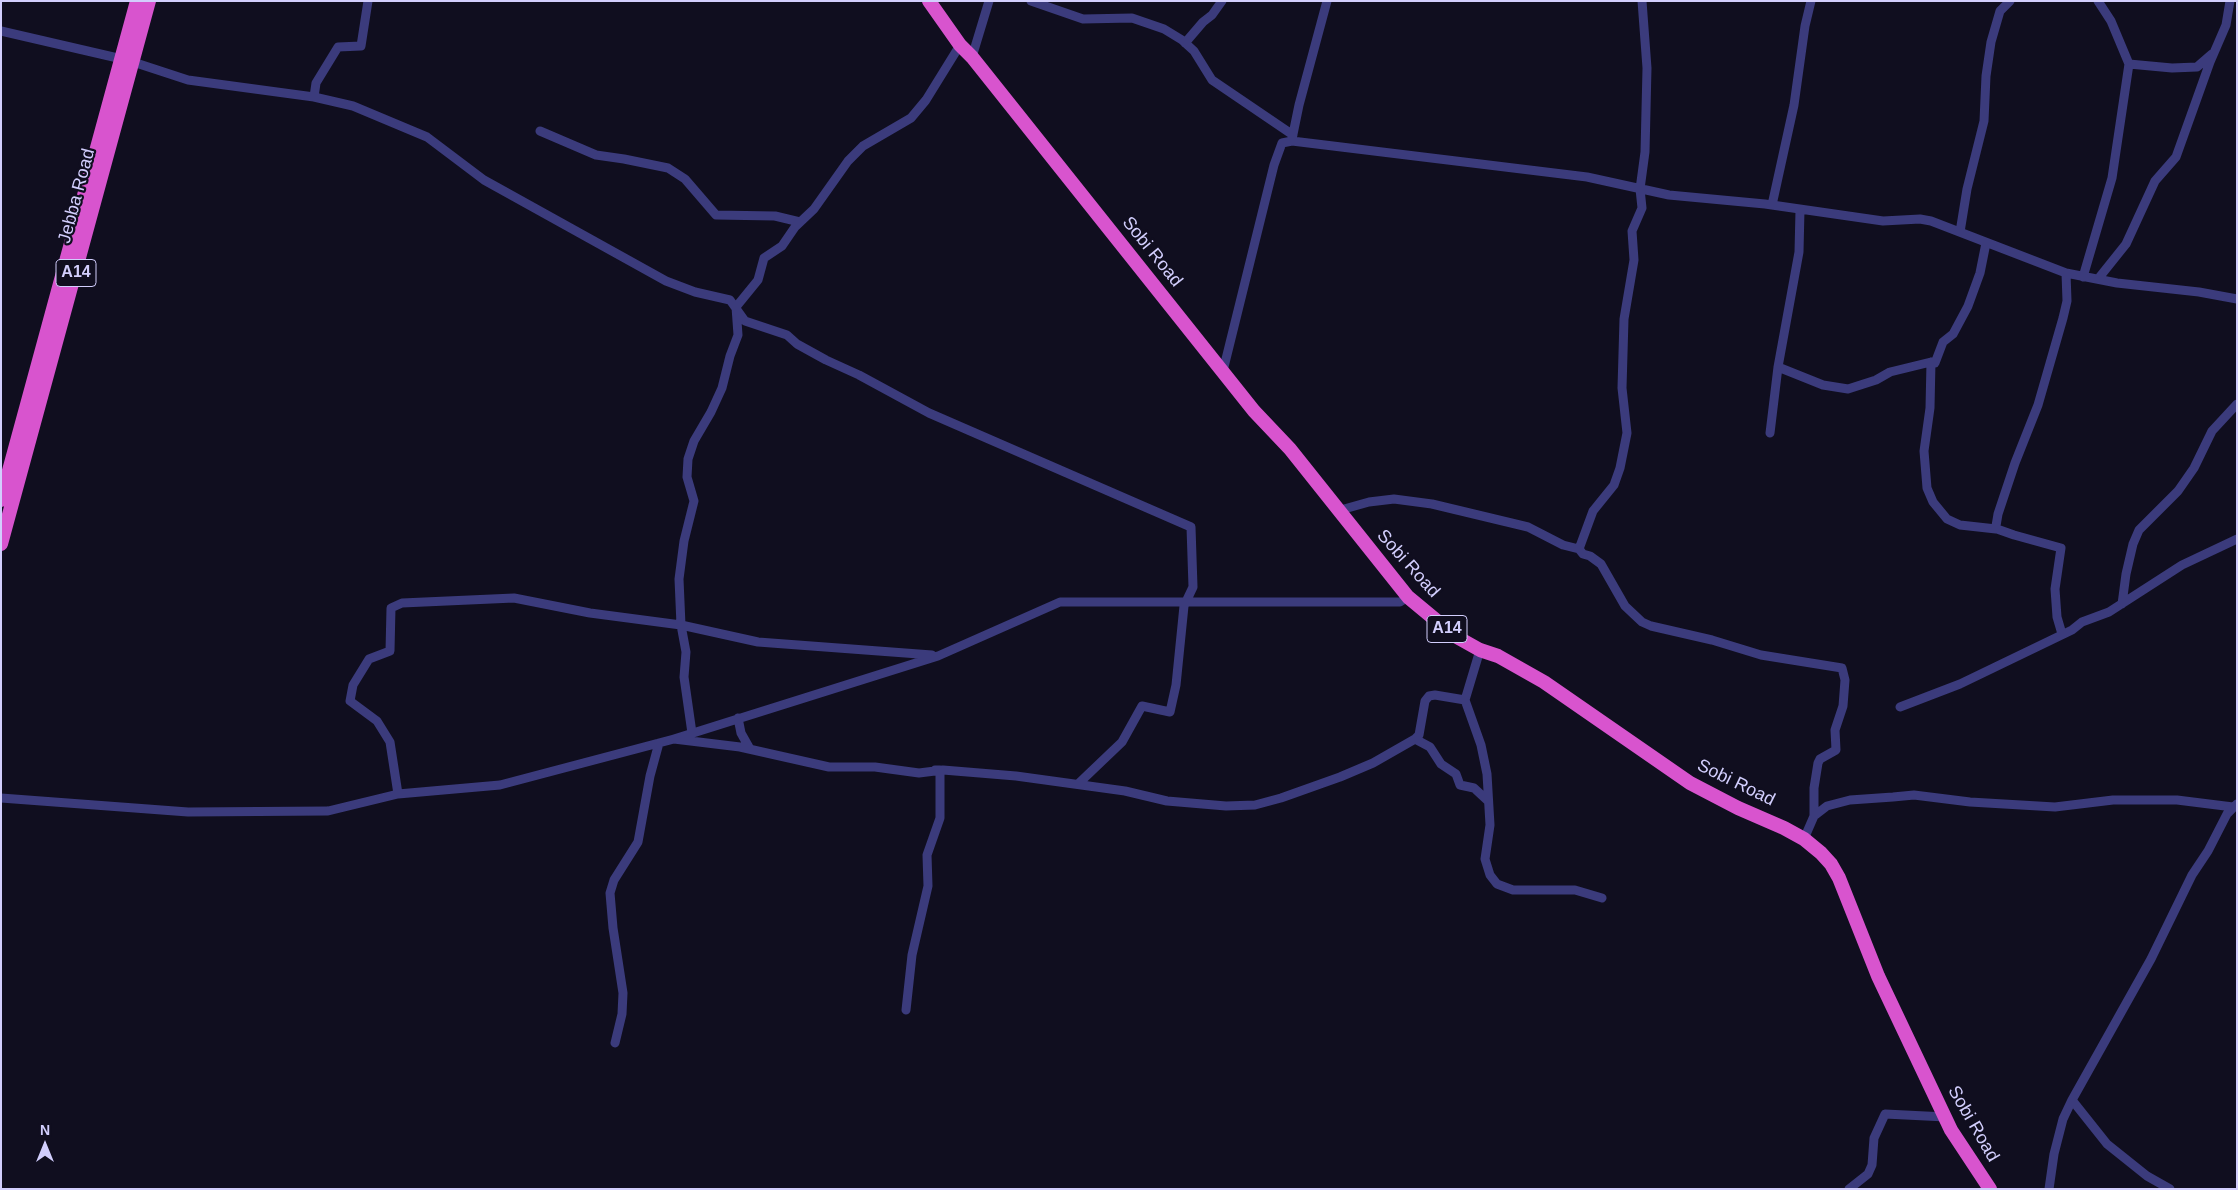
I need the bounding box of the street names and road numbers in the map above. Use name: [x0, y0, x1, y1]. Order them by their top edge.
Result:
street label: Jebba Road: [54, 146, 100, 246]
street label: Sobi Road: [1117, 213, 1187, 291]
road number: A14: [56, 260, 96, 286]
street label: Sobi Road: [1372, 526, 1444, 602]
road number: A14: [1427, 616, 1467, 642]
street label: Sobi Road: [1693, 755, 1779, 811]
street label: Sobi Road: [1943, 1082, 2003, 1166]

